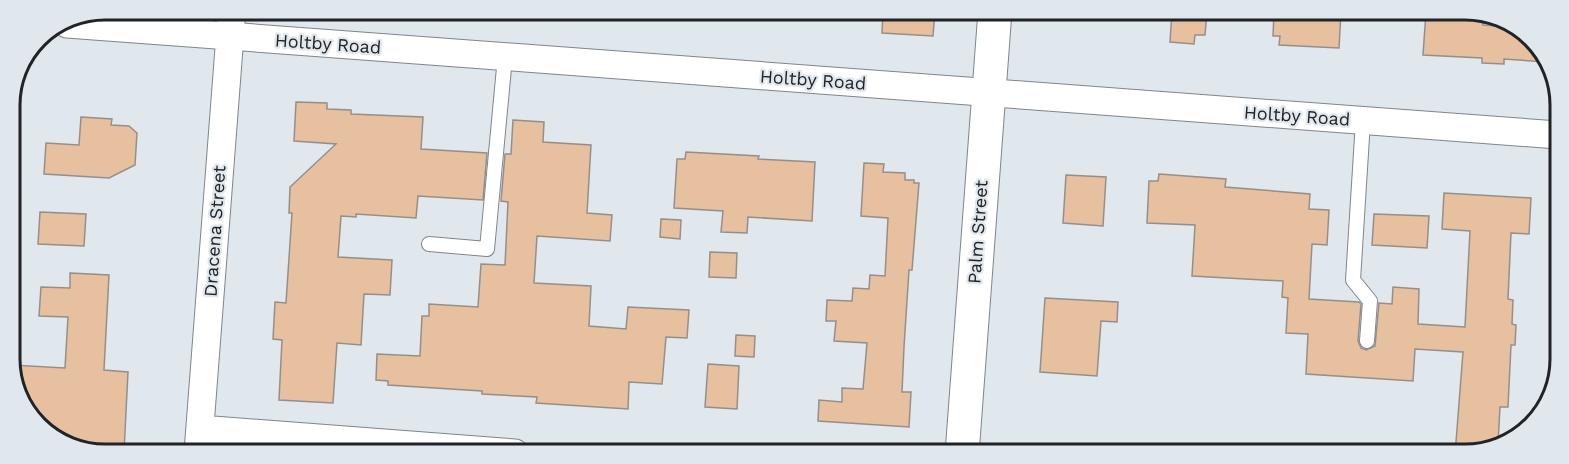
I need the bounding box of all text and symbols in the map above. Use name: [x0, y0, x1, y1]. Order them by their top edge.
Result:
street label: Holtby Road: [274, 29, 382, 58]
street label: Holtby Road: [759, 65, 867, 94]
street label: Holtby Road: [1243, 101, 1351, 130]
street label: Dracena Street: [199, 164, 230, 297]
street label: Palm Street: [963, 179, 992, 285]

